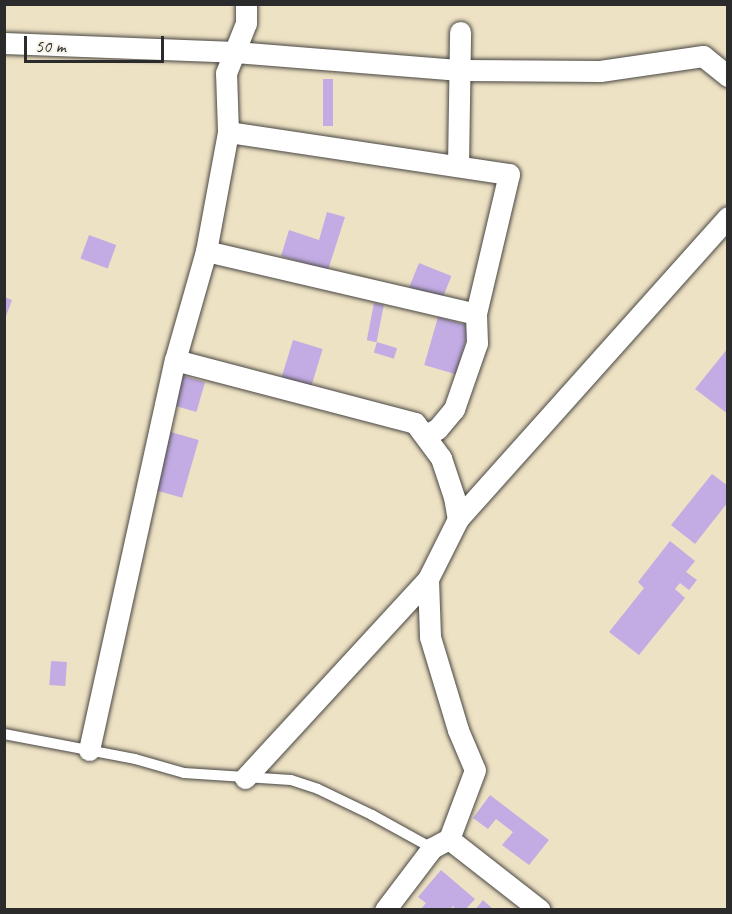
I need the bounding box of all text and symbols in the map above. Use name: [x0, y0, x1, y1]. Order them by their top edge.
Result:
scale bar: [27, 24, 166, 62]
text: 50 m: [35, 35, 66, 57]

